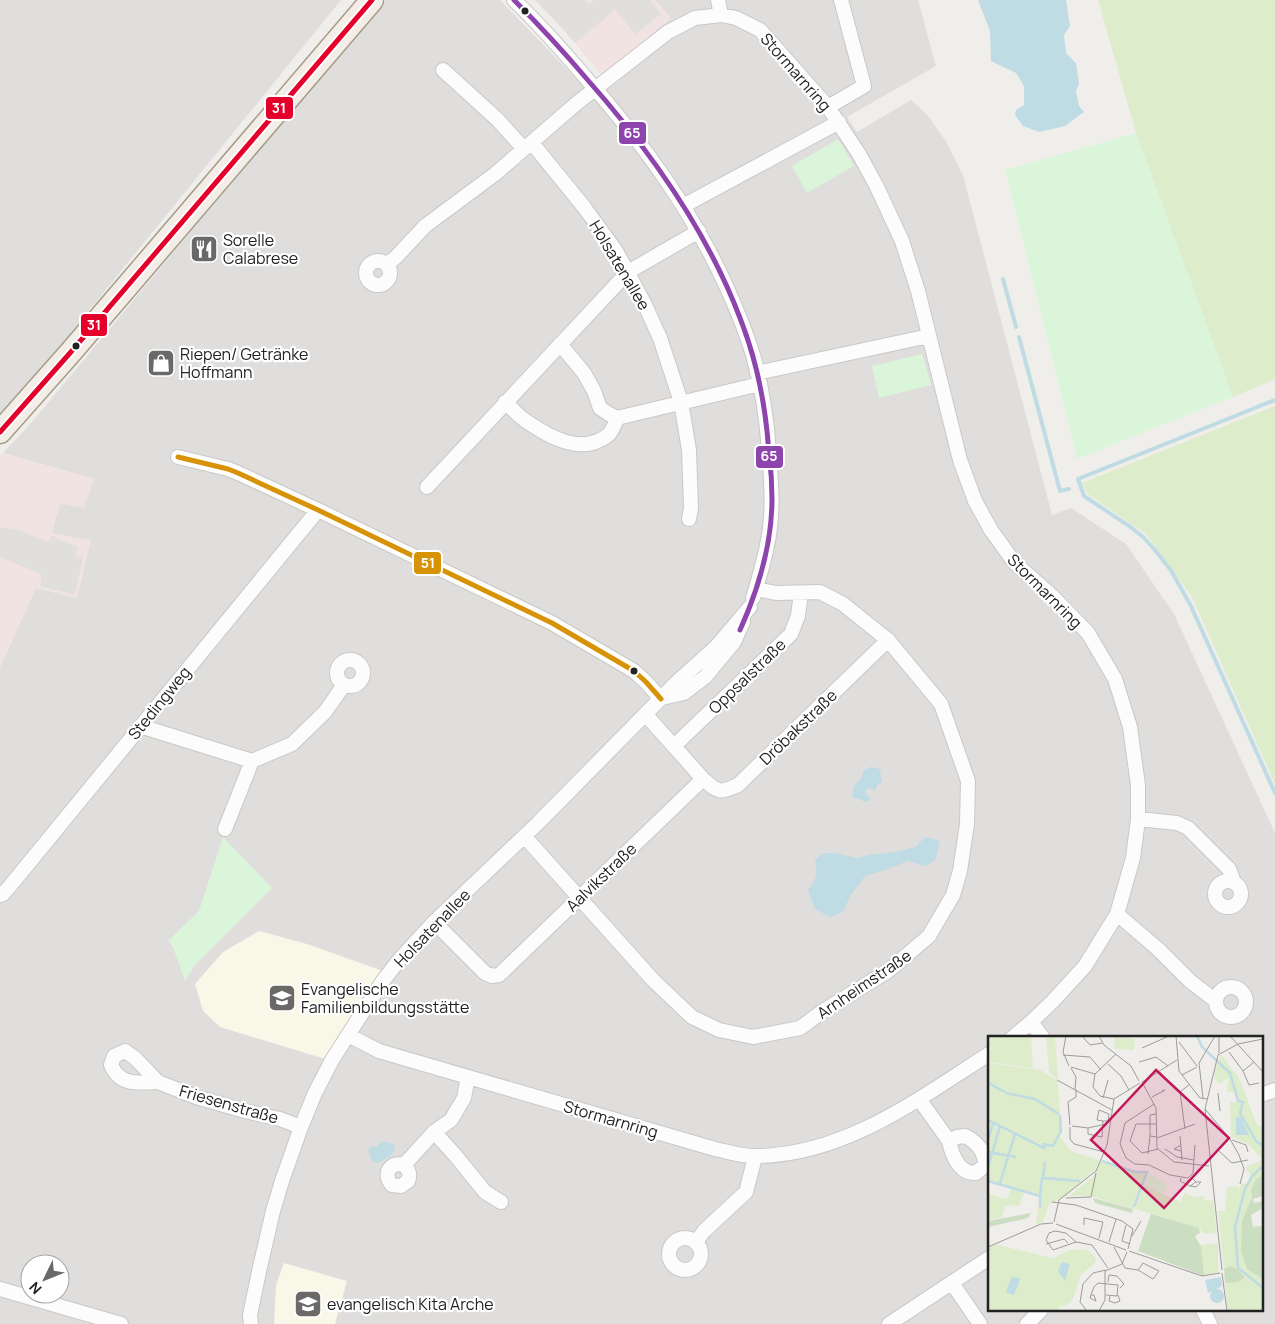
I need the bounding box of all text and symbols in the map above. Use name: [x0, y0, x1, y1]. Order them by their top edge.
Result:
unlabelled marker: [520, 6, 530, 16]
street label: Stormarnring: [756, 28, 836, 116]
line badge: 31: [265, 96, 294, 120]
text: 31: [272, 98, 286, 117]
line badge: 65: [618, 121, 647, 145]
text: 65: [624, 123, 640, 142]
street label: Holsatenallee: [585, 216, 655, 314]
place label: Sorelle Calabrese: [223, 229, 298, 269]
restaurant icon: Sorelle Calabrese: [189, 234, 219, 264]
line badge: 31: [80, 313, 108, 337]
text: 31: [87, 315, 101, 334]
unlabelled marker: [71, 341, 81, 351]
place label: Riepen/ Getränke Hoffmann: [180, 343, 308, 383]
shop icon: Riepen/ Getränke Hoffmann: [146, 348, 176, 378]
line badge: 65: [755, 445, 784, 469]
text: 65: [761, 446, 777, 465]
street label: Stormarnring: [1003, 549, 1087, 633]
line badge: 51: [413, 551, 442, 575]
text: 51: [421, 553, 435, 572]
street label: Oppsalstraße: [704, 634, 790, 718]
street label: Stedingweg: [123, 662, 195, 744]
unlabelled marker: [629, 666, 639, 676]
street label: Dröbakstraße: [754, 684, 842, 770]
street label: Aalvikstraße: [561, 838, 641, 916]
street label: Holsatenallee: [389, 884, 475, 972]
street label: Arnheimstraße: [812, 944, 916, 1024]
place label: Evangelische Familienbildungsstätte: [301, 978, 469, 1018]
school or university icon: Evangelische Familienbildungsstätte: [267, 983, 297, 1013]
inset map: [988, 1036, 1262, 1312]
street label: Friesenstraße: [177, 1079, 281, 1129]
street label: Stormarnring: [561, 1095, 661, 1143]
north arrow: [20, 1254, 70, 1304]
text: N: [25, 1278, 46, 1298]
school or university icon: evangelisch Kita Arche: [293, 1289, 323, 1319]
place label: evangelisch Kita Arche: [327, 1293, 494, 1315]

